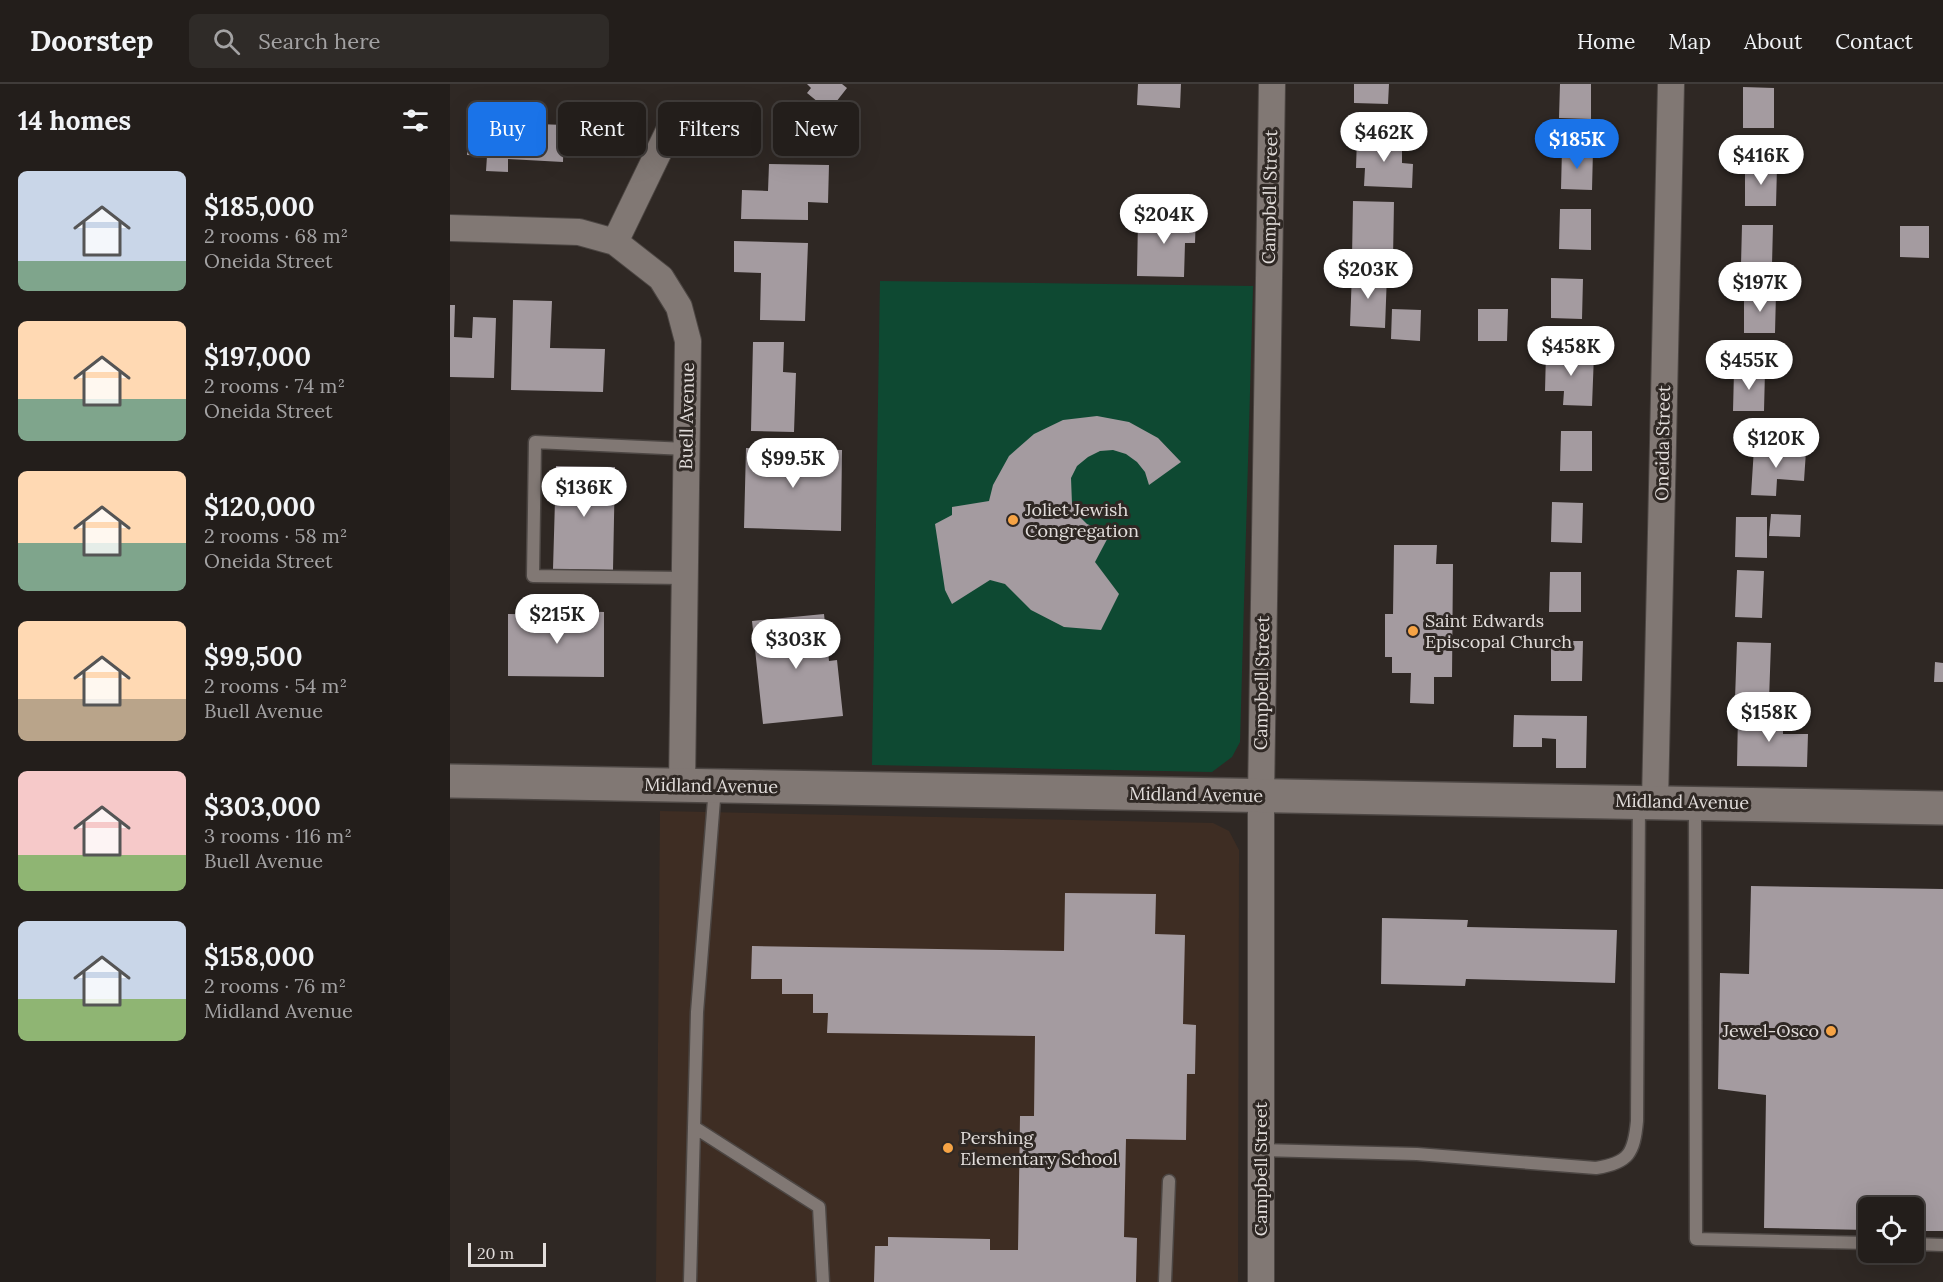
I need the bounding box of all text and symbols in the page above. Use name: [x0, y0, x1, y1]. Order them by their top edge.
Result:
search box: [189, 14, 609, 68]
text: Doorstep: [30, 23, 153, 59]
icon: search: [210, 25, 243, 58]
text: Search here: [258, 27, 380, 55]
text: Home: [1577, 28, 1635, 55]
text: Map: [1668, 28, 1711, 55]
text: About: [1744, 28, 1802, 55]
text: Contact: [1835, 28, 1913, 55]
chip: Buy: [468, 102, 546, 156]
chip: Rent: [558, 102, 646, 156]
chip: Filters: [658, 102, 761, 156]
chip: New: [773, 102, 859, 156]
text: 14 homes: [18, 104, 131, 137]
icon: filters: [399, 104, 432, 137]
pin: $462K: [1342, 112, 1426, 163]
text: $462K: [1354, 119, 1414, 144]
pin: $185K: [1535, 119, 1619, 170]
text: $185K: [1549, 126, 1605, 151]
street label: Campbell Street: [1257, 130, 1282, 264]
pin: $416K: [1719, 135, 1803, 186]
text: $416K: [1733, 142, 1789, 167]
text: $185,000: [204, 190, 314, 223]
pin: $204K: [1122, 194, 1206, 245]
icon: home: [66, 195, 138, 267]
text: $204K: [1134, 201, 1194, 226]
text: 2 rooms · 68 m²: [204, 223, 348, 248]
text: Oneida Street: [204, 248, 333, 273]
pin: $203K: [1326, 249, 1410, 300]
text: $203K: [1338, 256, 1398, 281]
pin: $197K: [1718, 262, 1802, 313]
text: $197K: [1732, 269, 1788, 294]
pin: $458K: [1529, 326, 1613, 377]
text: $458K: [1541, 333, 1601, 358]
text: $197,000: [204, 340, 311, 373]
pin: $455K: [1707, 340, 1791, 391]
icon: home: [66, 345, 138, 417]
text: $455K: [1720, 347, 1778, 372]
street label: Buell Avenue: [674, 362, 699, 470]
text: 2 rooms · 74 m²: [204, 373, 345, 398]
street label: Oneida Street: [1650, 385, 1675, 501]
text: Oneida Street: [204, 398, 333, 423]
pin: $120K: [1734, 418, 1818, 469]
text: $120K: [1747, 425, 1805, 450]
pin: $99.5K: [744, 438, 842, 489]
text: $99.5K: [761, 445, 825, 470]
pin: $136K: [542, 467, 626, 518]
text: $136K: [556, 474, 612, 499]
text: $120,000: [204, 490, 316, 523]
icon: home: [66, 495, 138, 567]
place label: Joliet Jewish Congregation: [1024, 498, 1139, 542]
marker: Joliet Jewish Congregation: [1006, 513, 1020, 527]
text: 2 rooms · 58 m²: [204, 523, 348, 548]
text: Oneida Street: [204, 548, 333, 573]
pin: $215K: [515, 594, 599, 645]
text: $215K: [529, 601, 585, 626]
place label: Saint Edwards Episcopal Church: [1425, 609, 1572, 653]
street label: Campbell Street: [1249, 616, 1274, 750]
pin: $303K: [754, 619, 838, 670]
marker: Saint Edwards Episcopal Church: [1406, 624, 1420, 638]
text: $303K: [765, 626, 827, 651]
text: $99,500: [204, 640, 302, 673]
icon: home: [66, 645, 138, 717]
text: 2 rooms · 54 m²: [204, 673, 347, 698]
pin: $158K: [1727, 692, 1811, 743]
text: Buell Avenue: [204, 698, 323, 723]
text: $158K: [1741, 699, 1797, 724]
street label: Midland Avenue: [644, 773, 778, 798]
street label: Midland Avenue: [1129, 782, 1263, 807]
street label: Midland Avenue: [1615, 789, 1749, 814]
text: $303,000: [204, 790, 321, 823]
icon: home: [66, 795, 138, 867]
text: 3 rooms · 116 m²: [204, 823, 352, 848]
text: Buell Avenue: [204, 848, 323, 873]
text: $158,000: [204, 940, 314, 973]
icon: home: [66, 945, 138, 1017]
text: 2 rooms · 76 m²: [204, 973, 346, 998]
text: Midland Avenue: [204, 998, 353, 1023]
place label: Jewel-Osco: [1722, 1019, 1819, 1042]
marker: Jewel-Osco: [1824, 1024, 1838, 1038]
street label: Campbell Street: [1249, 1102, 1272, 1236]
place label: Pershing Elementary School: [960, 1126, 1118, 1170]
marker: Pershing Elementary School: [941, 1141, 955, 1155]
map controls: [1858, 1197, 1924, 1263]
button: locate: [1858, 1197, 1924, 1263]
scale bar: [468, 1240, 546, 1268]
text: 20 m: [477, 1243, 514, 1263]

